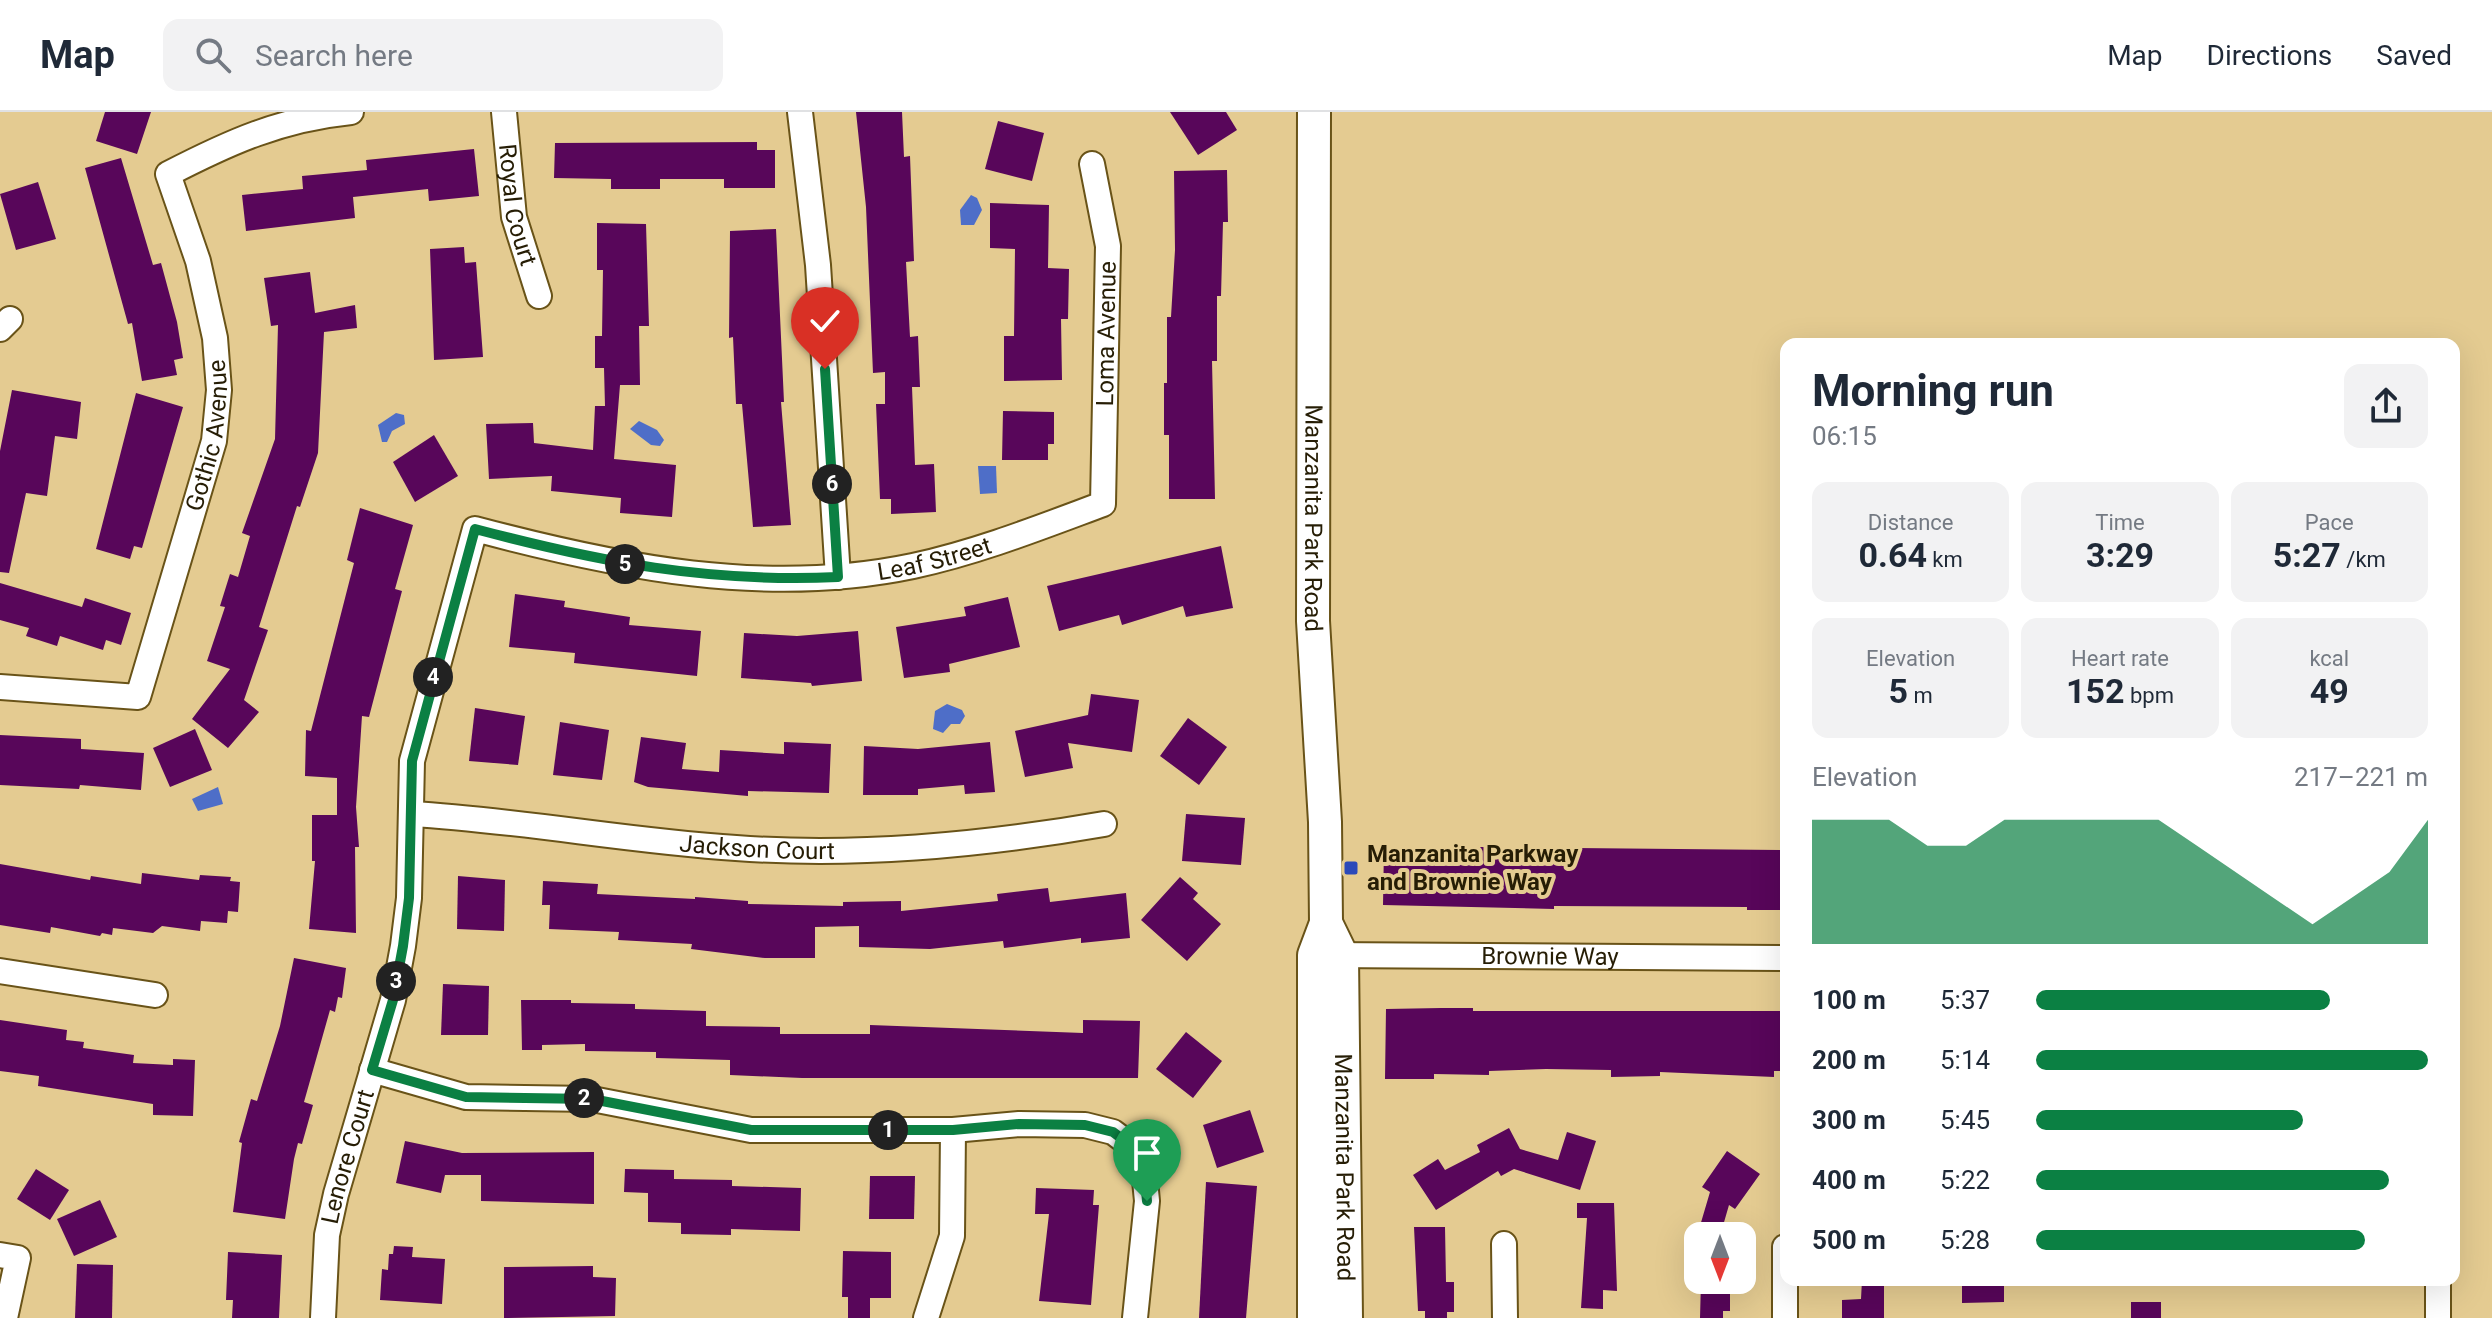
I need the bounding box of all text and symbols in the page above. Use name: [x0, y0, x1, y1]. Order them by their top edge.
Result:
search box: [163, 19, 723, 91]
text: Map: [40, 33, 115, 77]
icon: search: [191, 33, 235, 77]
text: Search here: [255, 38, 413, 73]
text: Map: [2107, 39, 2163, 72]
text: Directions: [2207, 39, 2332, 72]
text: Saved: [2376, 39, 2452, 72]
street label: Royal Court: [493, 143, 543, 269]
street label: Loma Avenue: [1091, 261, 1122, 407]
pin: [791, 287, 859, 369]
icon: check: [803, 299, 847, 343]
street label: Gothic Avenue: [180, 359, 233, 514]
button: share: [2344, 364, 2428, 448]
text: Morning run: [1812, 365, 2054, 417]
street label: Manzanita Park Road: [1299, 404, 1328, 633]
text: 06:15: [1812, 421, 1877, 451]
pin: 6: [812, 464, 852, 504]
text: 6: [826, 471, 838, 496]
text: Distance: [1868, 510, 1953, 535]
text: Time: [2095, 510, 2145, 535]
text: Pace: [2305, 510, 2354, 535]
street label: Leaf Street: [875, 531, 995, 586]
text: 0.64: [1859, 535, 1927, 575]
text: 3:29: [2086, 535, 2154, 575]
text: 5:27: [2273, 535, 2341, 575]
pin: 5: [605, 544, 645, 584]
text: km: [1927, 547, 1963, 572]
text: /km: [2341, 547, 2386, 572]
text: 5: [619, 551, 631, 576]
text: Elevation: [1866, 646, 1955, 671]
text: Heart rate: [2071, 646, 2169, 671]
text: kcal: [2309, 646, 2349, 671]
pin: 4: [413, 657, 453, 697]
text: 4: [427, 664, 439, 689]
text: 5: [1889, 671, 1908, 711]
text: 152: [2066, 671, 2125, 711]
text: 49: [2310, 671, 2349, 711]
text: m: [1908, 683, 1933, 708]
text: bpm: [2125, 683, 2174, 708]
text: Elevation: [1812, 762, 1917, 792]
text: 217–221 m: [2294, 762, 2428, 792]
street label: Jackson Court: [678, 829, 835, 865]
place label: Manzanita Parkway and Brownie Way: [1367, 840, 1579, 896]
marker: Manzanita Parkway and Brownie Way: [1342, 859, 1360, 877]
street label: Brownie Way: [1481, 942, 1619, 971]
pin: 3: [376, 961, 416, 1001]
text: 3: [390, 968, 402, 993]
text: 100 m: [1812, 985, 1886, 1015]
text: 5:37: [1940, 985, 1990, 1015]
text: 200 m: [1812, 1045, 1886, 1075]
text: 5:14: [1940, 1045, 1990, 1075]
street label: Manzanita Park Road: [1329, 1053, 1360, 1281]
pin: 2: [564, 1078, 604, 1118]
text: 2: [578, 1085, 590, 1110]
street label: Lenore Court: [316, 1086, 380, 1227]
text: 300 m: [1812, 1105, 1886, 1135]
text: 5:45: [1940, 1105, 1990, 1135]
pin: 1: [868, 1110, 908, 1150]
text: 1: [882, 1117, 894, 1142]
pin: [1113, 1119, 1181, 1201]
icon: arrive: [1125, 1131, 1169, 1175]
text: 400 m: [1812, 1165, 1886, 1195]
text: 5:22: [1940, 1165, 1990, 1195]
north arrow: [1684, 1222, 1756, 1294]
map controls: [1684, 1222, 1756, 1294]
text: 500 m: [1812, 1225, 1886, 1255]
text: 5:28: [1940, 1225, 1990, 1255]

